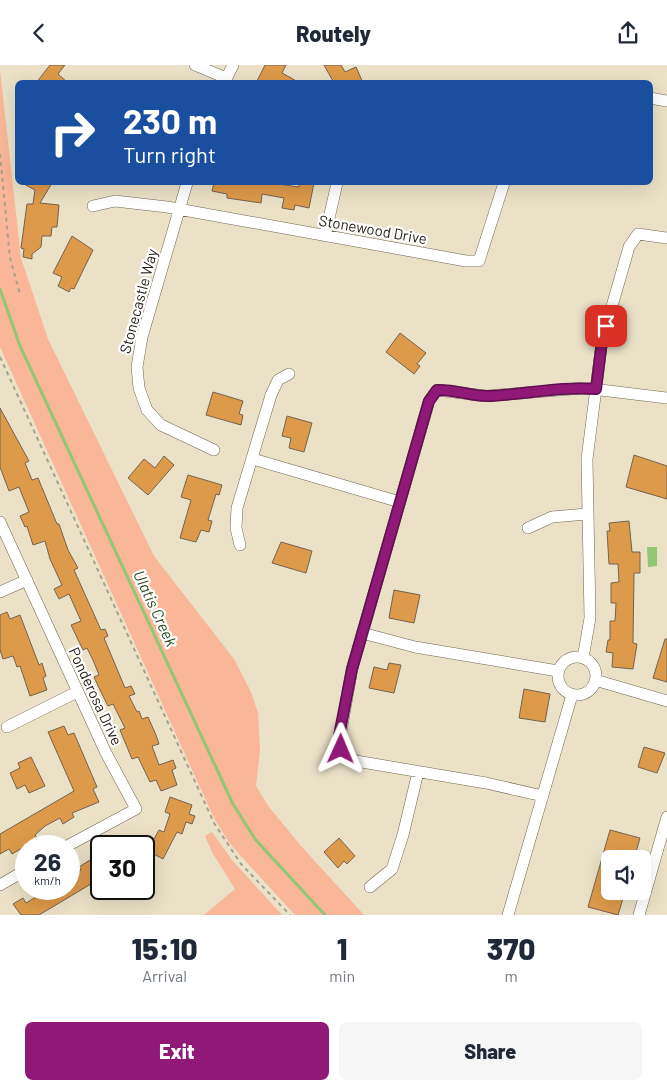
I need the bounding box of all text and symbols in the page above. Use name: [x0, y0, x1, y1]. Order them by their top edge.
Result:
icon: back: [25, 19, 53, 47]
icon: share: [614, 19, 642, 47]
text: Routely: [296, 20, 371, 46]
text: 230 m: [123, 99, 217, 141]
icon: right: [40, 100, 105, 165]
text: Turn right: [123, 141, 216, 167]
street label: Stonewood Drive: [318, 211, 428, 247]
street label: Stonecastle Way: [115, 247, 161, 355]
pin: [585, 305, 627, 347]
icon: arrive: [592, 312, 620, 340]
water label: Ulatis Creek: [130, 567, 182, 649]
street label: Ponderosa Drive: [65, 644, 127, 748]
position arrow: [314, 722, 366, 774]
speed limit sign: 30: [90, 835, 155, 900]
text: 26: [34, 846, 61, 876]
map controls: [601, 850, 651, 900]
button: sound: [601, 850, 651, 900]
text: km/h: [34, 873, 61, 887]
text: 15:10: [132, 930, 198, 966]
text: 1: [337, 930, 347, 966]
text: 370: [487, 930, 535, 966]
text: Arrival: [142, 966, 187, 985]
text: min: [329, 966, 355, 985]
text: m: [504, 966, 518, 985]
button: Exit: [25, 1022, 329, 1080]
button: Share: [339, 1022, 642, 1080]

